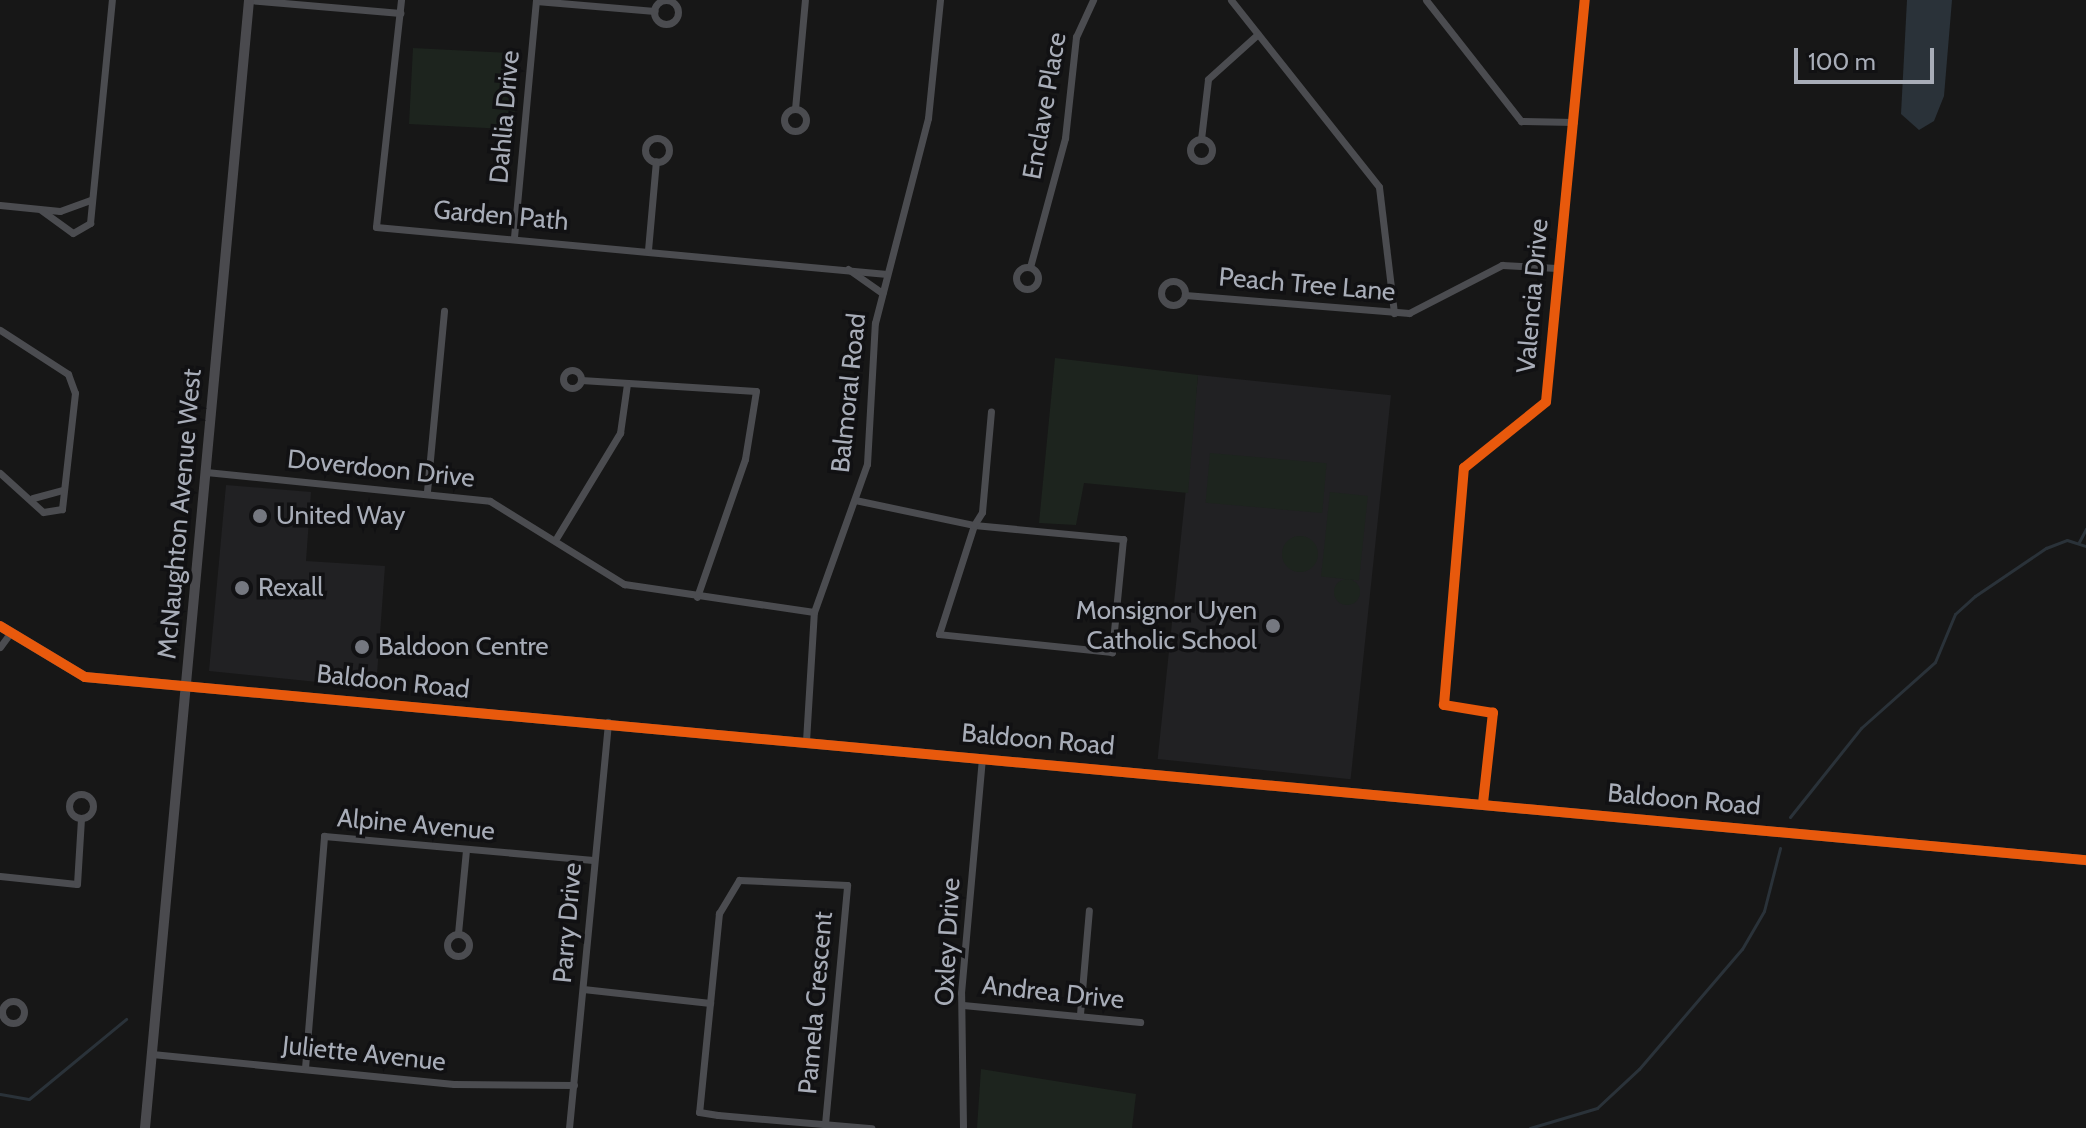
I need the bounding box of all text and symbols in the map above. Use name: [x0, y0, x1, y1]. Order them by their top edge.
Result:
street label: Enclave Place: [1017, 30, 1073, 182]
scale bar: [1798, 32, 1938, 82]
text: 100 m: [1808, 47, 1876, 76]
street label: Dahlia Drive: [484, 49, 526, 185]
street label: Garden Path: [432, 195, 570, 237]
street label: Valencia Drive: [1511, 217, 1555, 375]
street label: Peach Tree Lane: [1217, 262, 1397, 308]
street label: Balmoral Road: [825, 312, 873, 474]
street label: McNaughton Avenue West: [152, 367, 208, 661]
street label: Doverdoon Drive: [286, 444, 476, 494]
place label: United Way: [276, 500, 405, 532]
marker: United Way: [251, 507, 269, 525]
place label: Rexall: [258, 572, 323, 604]
marker: Rexall: [233, 579, 251, 597]
place label: Monsignor Uyen Catholic School: [1076, 595, 1257, 656]
marker: Monsignor Uyen Catholic School: [1264, 617, 1282, 635]
place label: Baldoon Centre: [378, 631, 549, 663]
marker: Baldoon Centre: [353, 638, 371, 656]
street label: Baldoon Road: [315, 658, 471, 706]
street label: Baldoon Road: [960, 718, 1116, 762]
street label: Baldoon Road: [1606, 778, 1762, 822]
street label: Alpine Avenue: [336, 803, 496, 847]
street label: Parry Drive: [547, 862, 589, 984]
street label: Oxley Drive: [929, 877, 967, 1007]
street label: Pamela Crescent: [792, 910, 840, 1096]
street label: Andrea Drive: [980, 970, 1126, 1016]
street label: Juliette Avenue: [281, 1030, 447, 1078]

